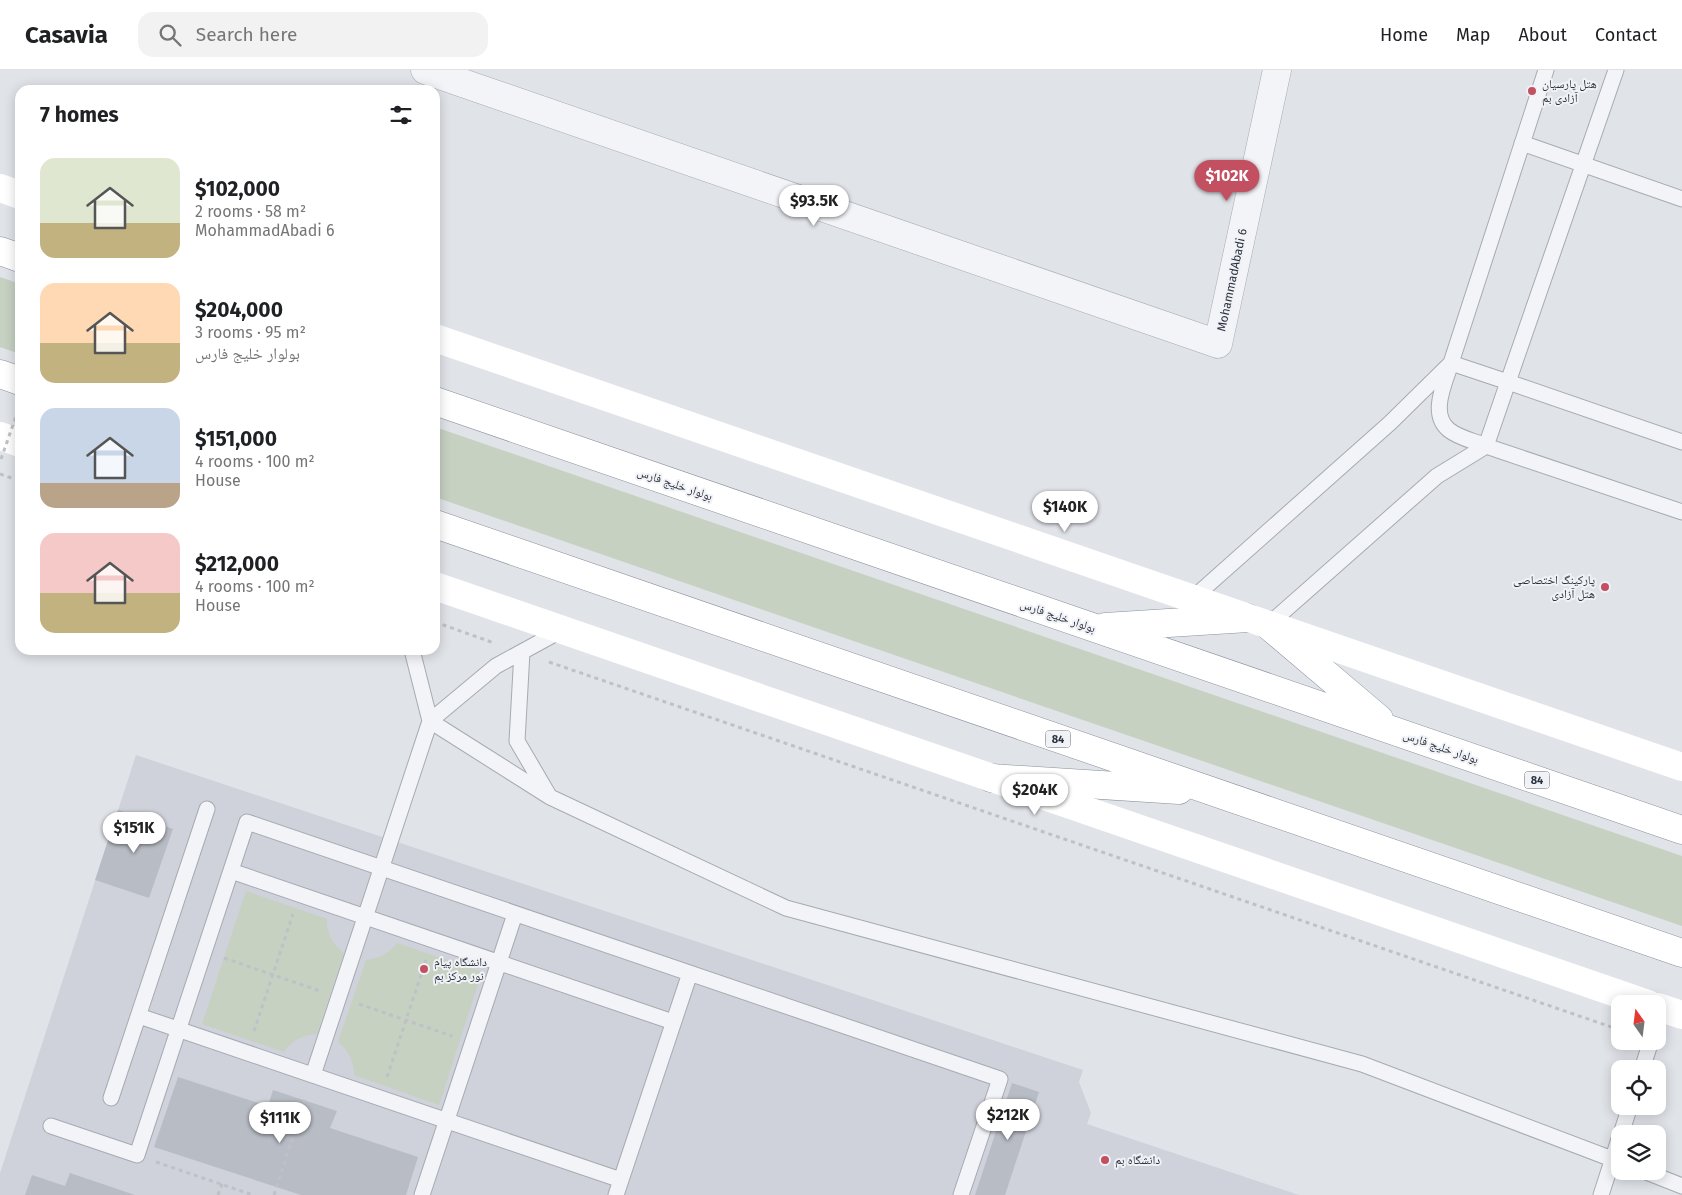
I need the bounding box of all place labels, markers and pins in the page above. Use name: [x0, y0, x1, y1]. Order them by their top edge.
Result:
place label: هتل پارسیان آزادی بم: [1542, 77, 1597, 106]
marker: هتل پارسیان آزادی بم: [1526, 85, 1538, 97]
pin: $102K: [1192, 160, 1262, 202]
pin: $93.5K: [773, 184, 855, 227]
pin: $140K: [1030, 490, 1100, 533]
place label: پارکینگ اختصاصی هتل آزادی: [1513, 573, 1595, 601]
marker: پارکینگ اختصاصی هتل آزادی: [1599, 581, 1611, 593]
pin: $204K: [1000, 774, 1070, 816]
pin: $151K: [99, 812, 169, 854]
place label: دانشگاه پیام نور مرکز بم: [434, 955, 487, 984]
marker: دانشگاه پیام نور مرکز بم: [418, 963, 430, 975]
pin: $212K: [973, 1098, 1043, 1141]
pin: $111K: [245, 1102, 315, 1144]
place label: دانشگاه بم: [1115, 1153, 1160, 1168]
marker: دانشگاه بم: [1099, 1154, 1111, 1166]

